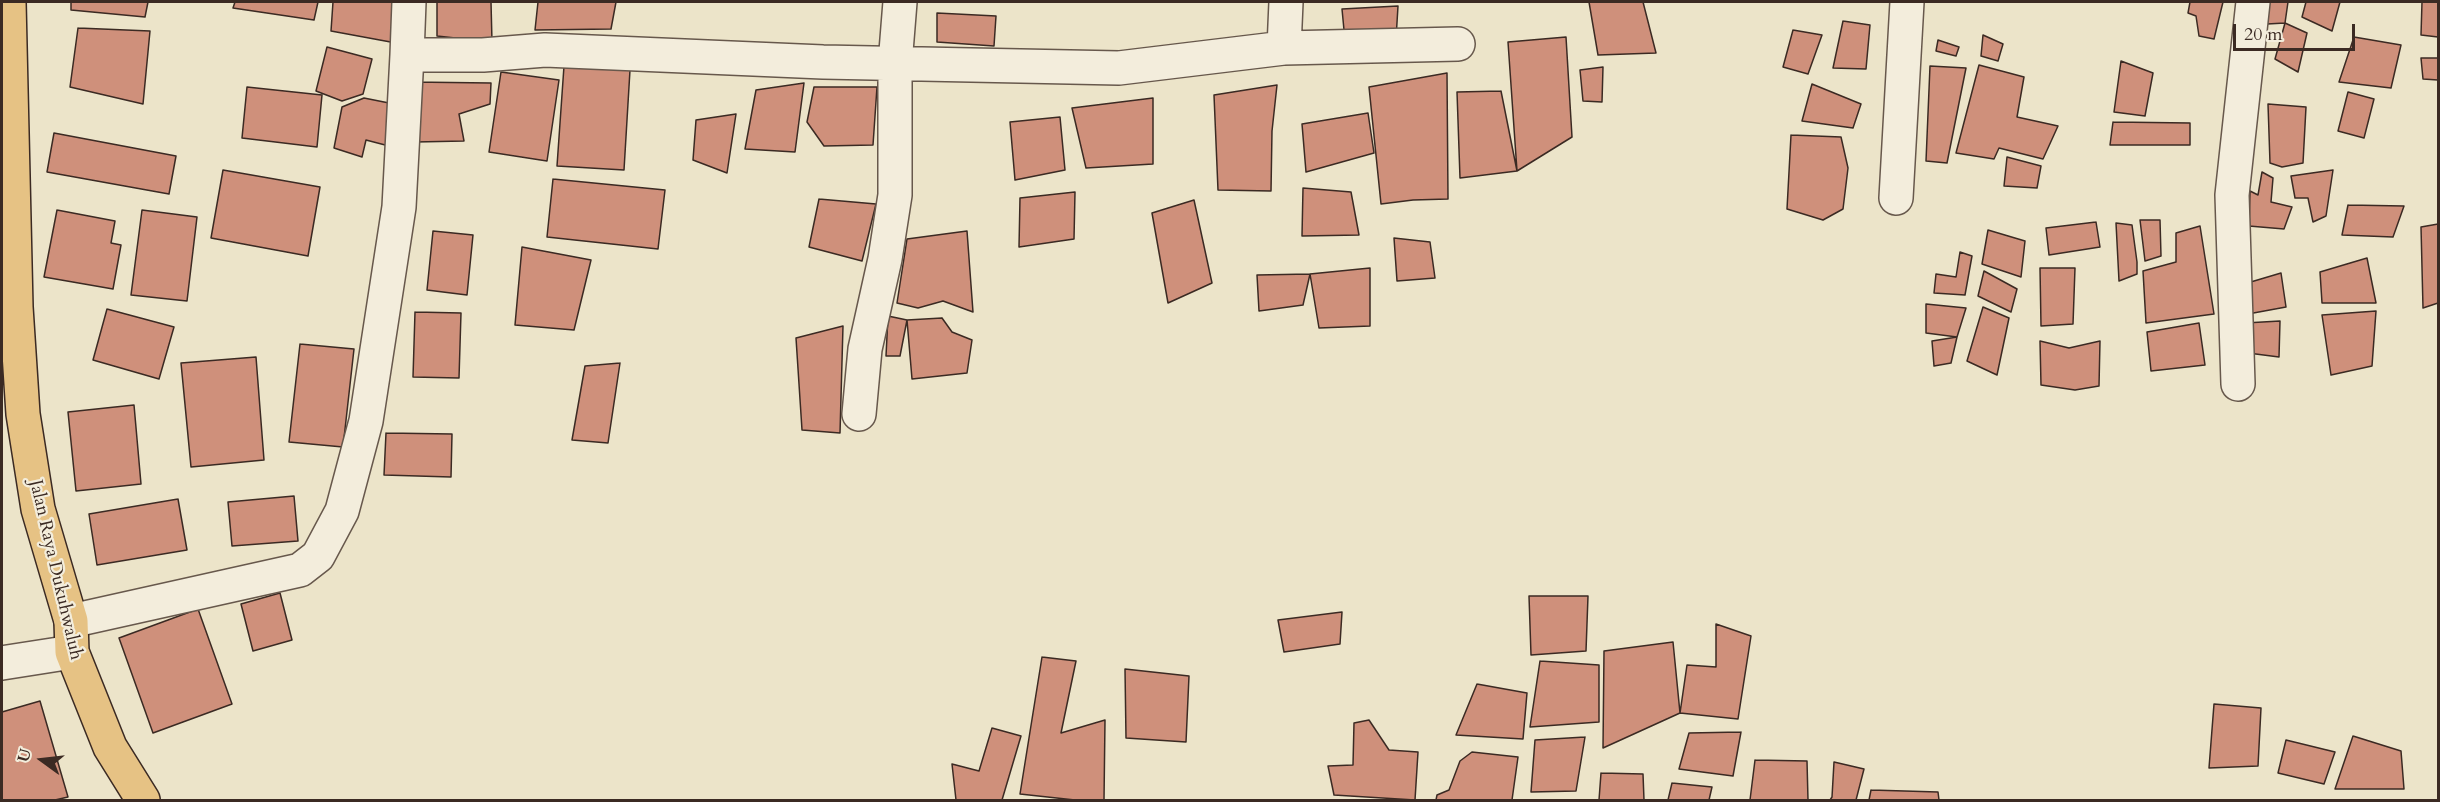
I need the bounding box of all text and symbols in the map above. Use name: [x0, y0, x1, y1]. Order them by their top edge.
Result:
scale bar: [2236, 12, 2358, 50]
text: 20 m: [2244, 22, 2283, 47]
street label: Jalan Raya Dukuhwaluh: [24, 478, 86, 662]
north arrow: [12, 730, 72, 790]
text: U: [12, 746, 37, 764]

